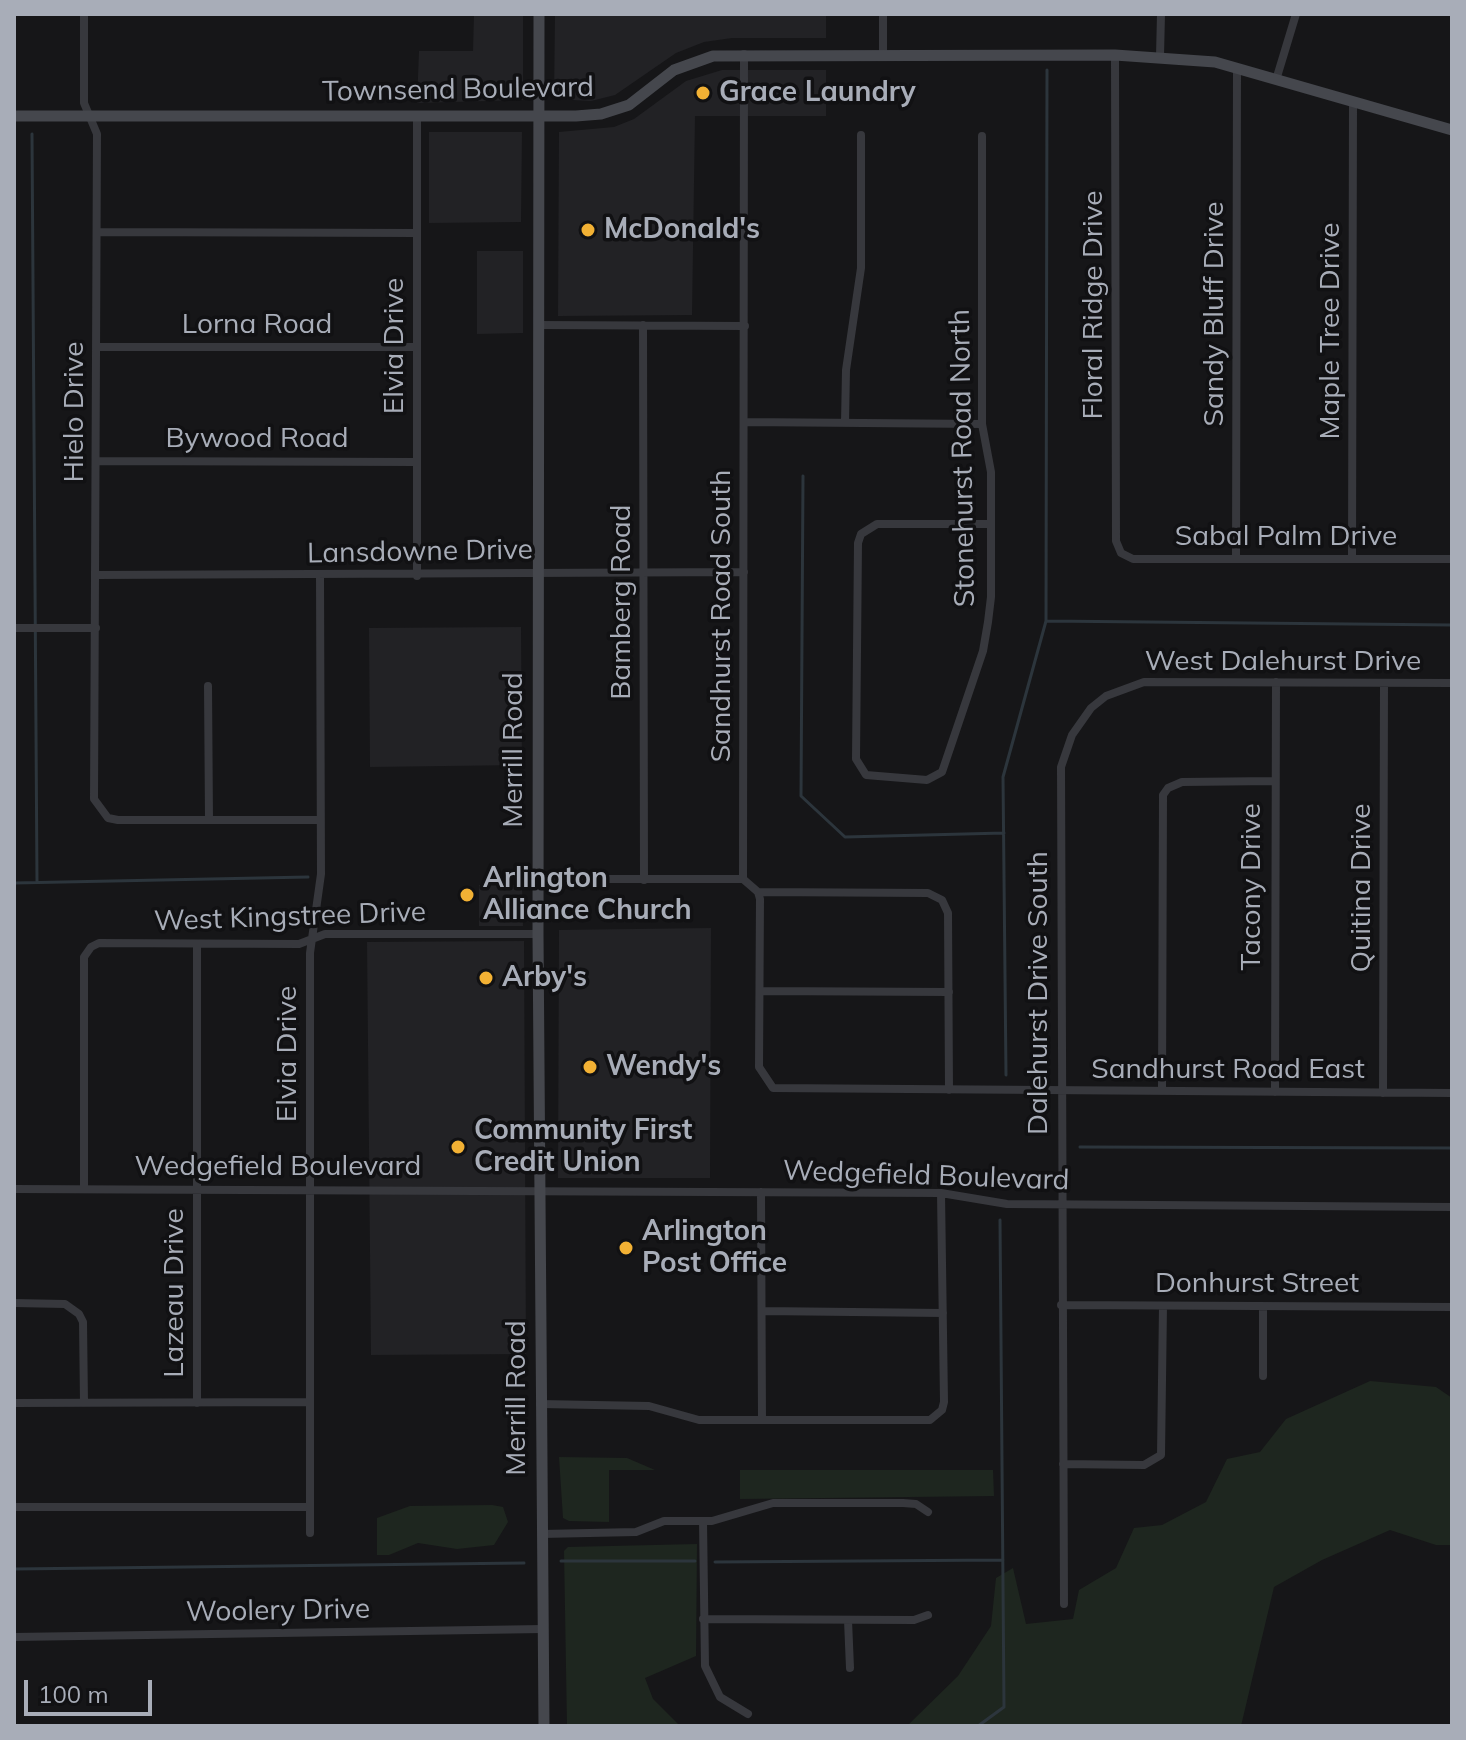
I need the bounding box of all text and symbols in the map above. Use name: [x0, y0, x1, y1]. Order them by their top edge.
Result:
street label: Townsend Boulevard: [322, 71, 594, 109]
place label: Grace Laundry: [719, 76, 916, 110]
marker: Grace Laundry: [694, 84, 712, 102]
street label: Floral Ridge Drive: [1077, 190, 1111, 420]
street label: Sandy Bluff Drive: [1198, 202, 1232, 426]
place label: McDonald's: [604, 213, 760, 247]
marker: McDonald's: [579, 221, 597, 239]
street label: Maple Tree Drive: [1314, 223, 1348, 439]
street label: Elvia Drive: [378, 278, 412, 414]
street label: Lorna Road: [182, 308, 332, 342]
street label: Stonehurst Road North: [944, 309, 982, 607]
street label: Hielo Drive: [58, 342, 92, 482]
street label: Bywood Road: [165, 422, 349, 456]
street label: Sandhurst Road South: [705, 470, 739, 762]
street label: Bamberg Road: [605, 504, 639, 700]
street label: Sabal Palm Drive: [1175, 520, 1397, 554]
street label: Lansdowne Drive: [307, 533, 533, 571]
street label: West Dalehurst Drive: [1145, 645, 1421, 679]
street label: Merrill Road: [497, 672, 531, 828]
street label: Tacony Drive: [1235, 803, 1269, 971]
street label: Quitina Drive: [1345, 803, 1379, 973]
street label: Dalehurst Drive South: [1022, 851, 1056, 1135]
place label: Arlington Alliance Church: [483, 862, 692, 928]
marker: Arlington Alliance Church: [458, 886, 476, 904]
street label: West Kingstree Drive: [153, 895, 427, 939]
place label: Arby's: [502, 961, 587, 995]
marker: Arby's: [477, 969, 495, 987]
street label: Elvia Drive: [271, 986, 305, 1122]
place label: Wendy's: [606, 1050, 721, 1084]
street label: Sandhurst Road East: [1091, 1053, 1365, 1087]
marker: Wendy's: [581, 1058, 599, 1076]
place label: Community First Credit Union: [474, 1114, 692, 1180]
marker: Community First Credit Union: [449, 1138, 467, 1156]
street label: Wedgefield Boulevard: [135, 1150, 421, 1184]
street label: Wedgefield Boulevard: [782, 1154, 1070, 1198]
street label: Lazeau Drive: [158, 1208, 192, 1378]
place label: Arlington Post Office: [642, 1215, 787, 1281]
marker: Arlington Post Office: [617, 1239, 635, 1257]
street label: Donhurst Street: [1155, 1267, 1359, 1301]
street label: Merrill Road: [500, 1320, 534, 1476]
street label: Woolery Drive: [186, 1593, 370, 1629]
scale bar: [28, 1664, 156, 1714]
text: 100 m: [38, 1679, 109, 1709]

